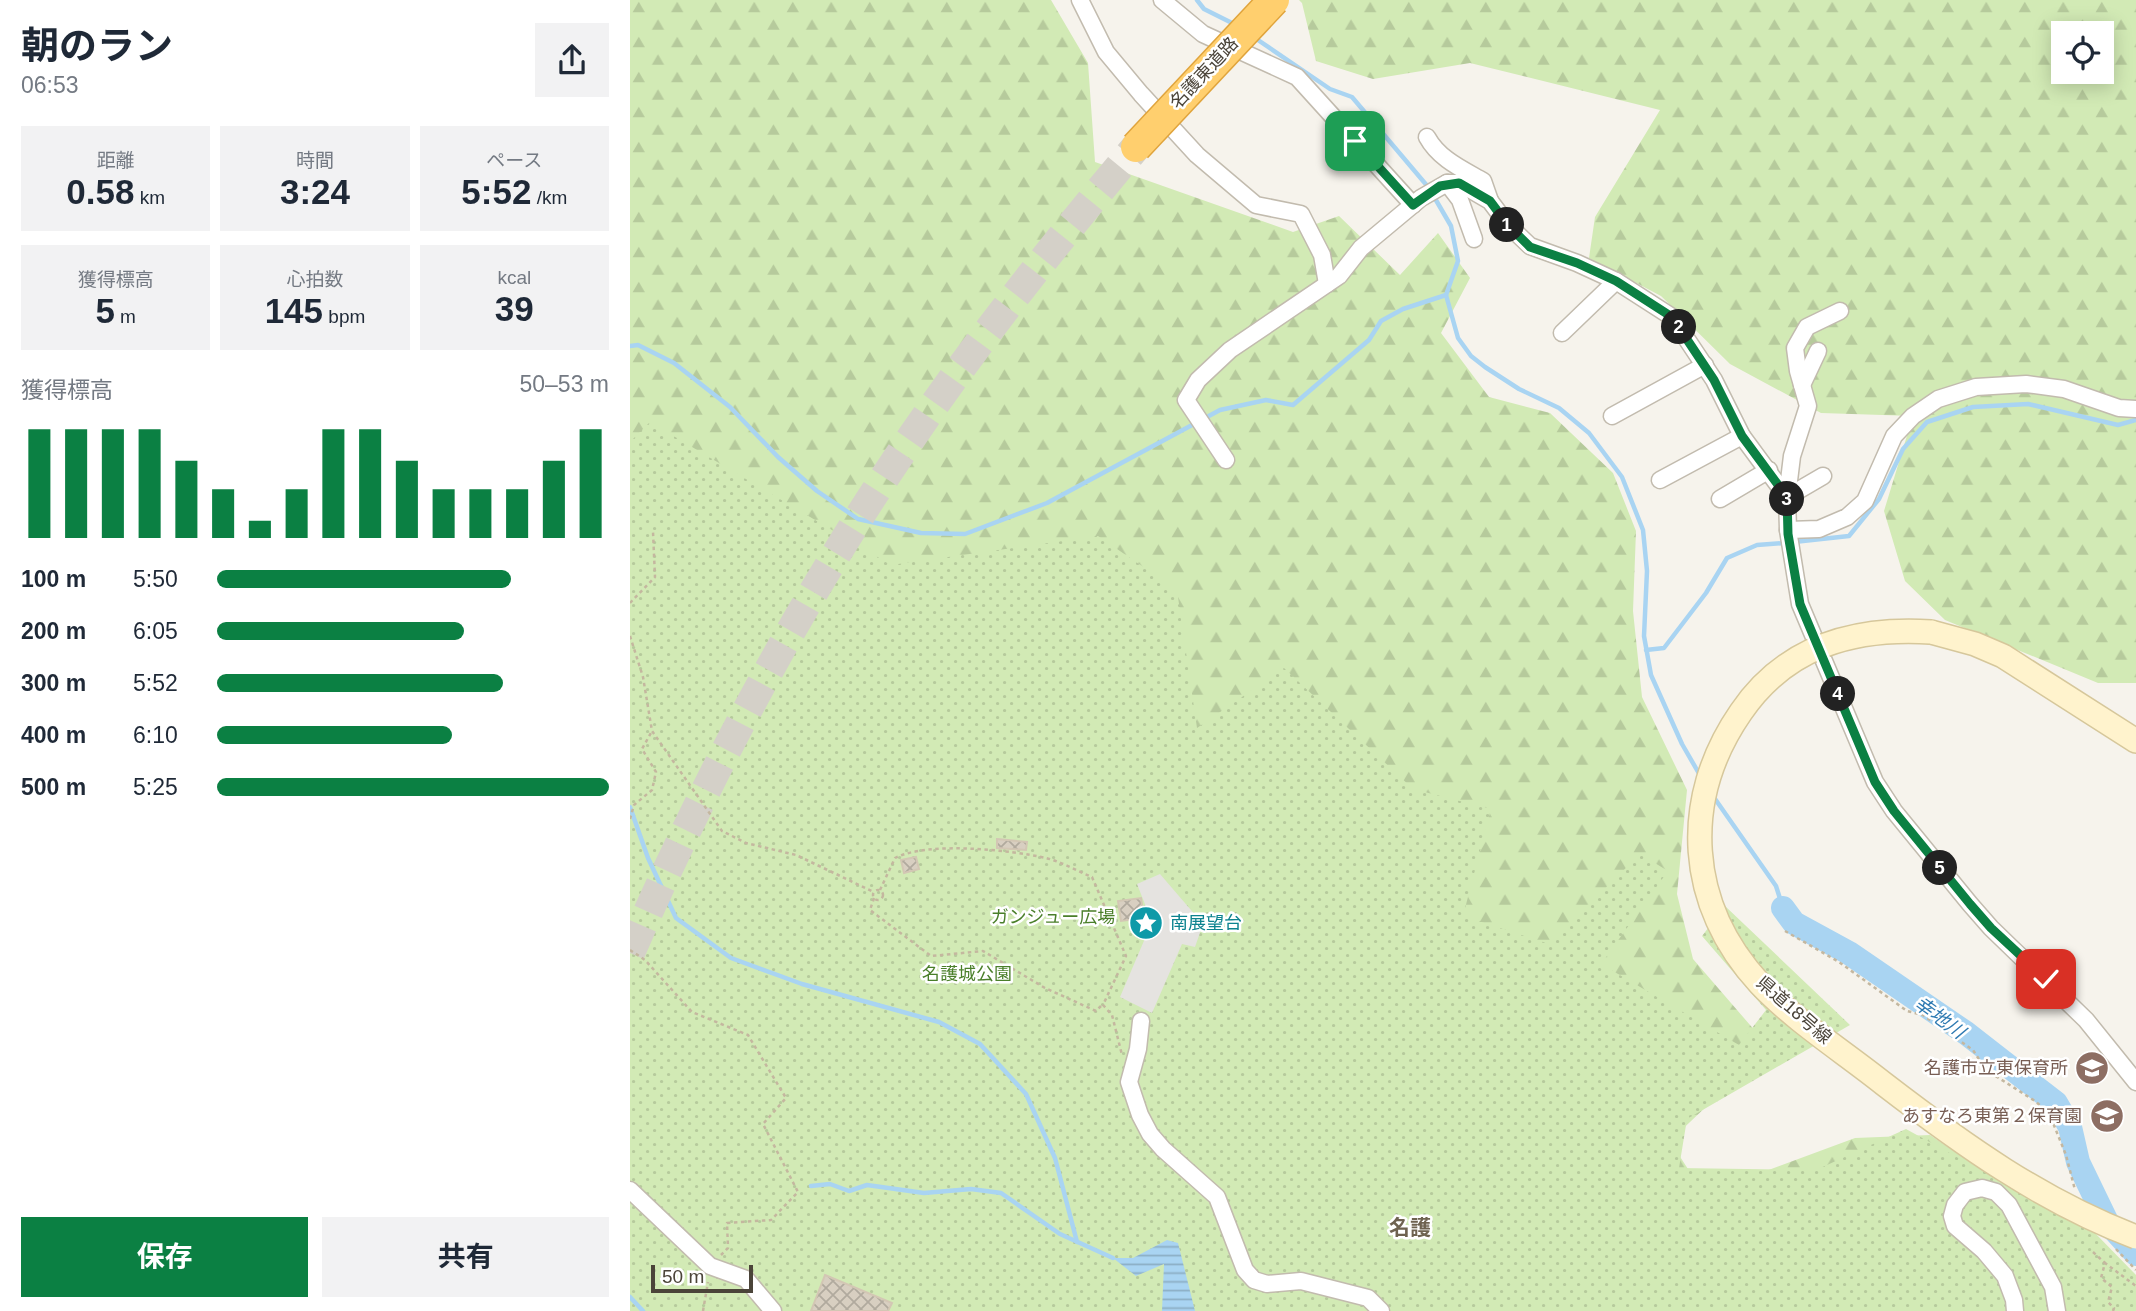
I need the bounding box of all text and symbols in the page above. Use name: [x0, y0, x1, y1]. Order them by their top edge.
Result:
map controls: [2051, 21, 2114, 84]
button: locate: [2051, 21, 2114, 84]
button: share: [535, 23, 609, 97]
text: 朝のラン: [21, 25, 173, 67]
street label: 名護東道路: [1166, 33, 1242, 113]
text: 06:53: [21, 72, 79, 98]
pin: [1325, 111, 1385, 171]
icon: arrive: [1336, 122, 1374, 160]
text: 距離: [97, 150, 135, 171]
text: 時間: [296, 150, 334, 171]
text: ペース: [486, 150, 542, 171]
text: 0.58: [66, 172, 134, 211]
text: 3:24: [280, 172, 350, 211]
text: 5:52: [461, 172, 531, 211]
text: km: [134, 187, 165, 208]
text: /km: [531, 187, 567, 208]
pin: 1: [1490, 208, 1524, 243]
text: 1: [1501, 214, 1512, 235]
text: kcal: [497, 267, 531, 288]
text: 獲得標高: [78, 269, 154, 290]
text: 心拍数: [286, 269, 344, 290]
text: 39: [495, 289, 534, 328]
text: 5: [95, 291, 115, 330]
text: 145: [265, 291, 323, 330]
text: m: [115, 306, 136, 327]
text: bpm: [323, 306, 365, 327]
pin: 2: [1662, 310, 1696, 344]
text: 2: [1673, 316, 1684, 337]
text: 50–53 m: [519, 371, 609, 397]
text: 獲得標高: [21, 377, 113, 403]
pin: 3: [1770, 482, 1804, 516]
text: 3: [1781, 488, 1792, 509]
text: 100 m: [21, 566, 86, 592]
text: 5:50: [133, 566, 178, 592]
text: 200 m: [21, 618, 86, 644]
text: 6:05: [133, 618, 178, 644]
text: 300 m: [21, 670, 86, 696]
text: 5:52: [133, 670, 178, 696]
pin: 4: [1820, 676, 1856, 712]
text: 4: [1832, 683, 1843, 704]
text: 400 m: [21, 722, 86, 748]
text: 6:10: [133, 722, 178, 748]
text: 500 m: [21, 774, 86, 800]
text: 5:25: [133, 774, 178, 800]
pin: 5: [1922, 850, 1958, 886]
text: 5: [1934, 857, 1945, 878]
place icon: 南展望台: [1127, 904, 1165, 942]
park label: ガンジュー広場: [991, 907, 1115, 927]
place label: 南展望台: [1170, 913, 1242, 933]
pin: [2016, 949, 2076, 1009]
icon: check: [2027, 960, 2065, 998]
park label: 名護城公園: [922, 964, 1012, 984]
street label: 県道18号線: [1753, 972, 1835, 1048]
water label: 幸地川: [1910, 992, 1971, 1044]
school or university icon: 名護市立東保育所: [2073, 1049, 2111, 1087]
place label: 名護市立東保育所: [1924, 1058, 2068, 1078]
school or university icon: あすなろ東第２保育園: [2088, 1097, 2126, 1135]
place label: あすなろ東第２保育園: [1902, 1106, 2082, 1126]
district label: 名護: [1389, 1216, 1431, 1239]
button: 保存: [21, 1217, 308, 1297]
button: 共有: [322, 1217, 609, 1297]
scale bar: [651, 1262, 752, 1294]
text: 50 m: [662, 1266, 704, 1287]

